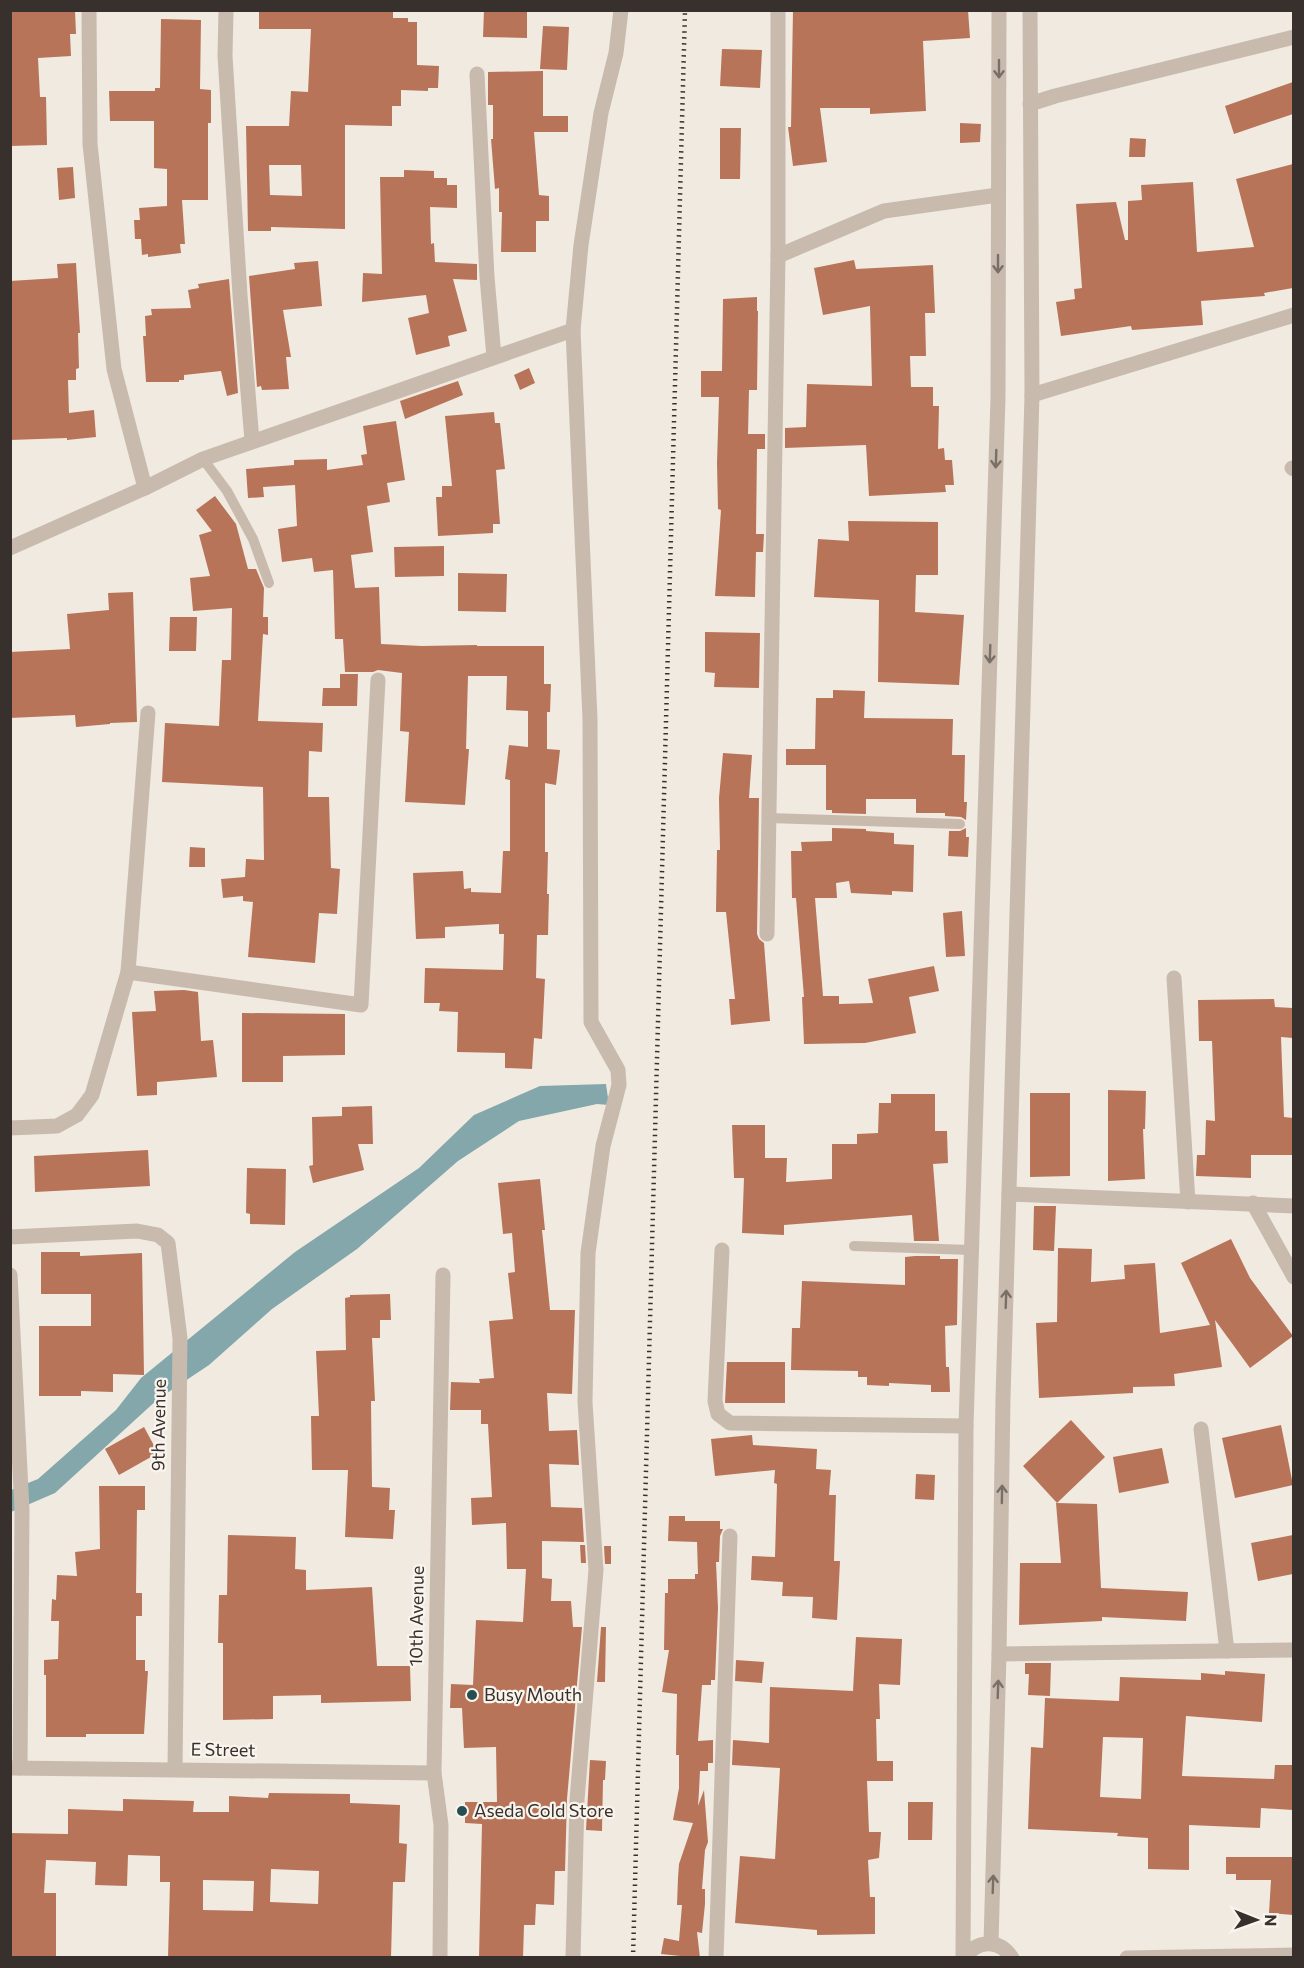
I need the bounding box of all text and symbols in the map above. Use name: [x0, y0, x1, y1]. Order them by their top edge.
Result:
one-way arrow: [993, 58, 1005, 78]
one-way arrow: [992, 253, 1004, 273]
one-way arrow: [990, 448, 1002, 468]
one-way arrow: [984, 643, 996, 663]
one-way arrow: [1000, 1290, 1012, 1310]
street label: 9th Avenue: [146, 1379, 170, 1471]
one-way arrow: [996, 1485, 1008, 1505]
street label: 10th Avenue: [404, 1566, 428, 1666]
one-way arrow: [993, 1680, 1004, 1700]
place label: Busy Mouth: [484, 1683, 582, 1705]
marker: Busy Mouth: [465, 1688, 479, 1702]
street label: E Street: [190, 1737, 256, 1761]
place label: Aseda Cold Store: [474, 1799, 614, 1821]
marker: Aseda Cold Store: [455, 1804, 469, 1818]
one-way arrow: [987, 1875, 999, 1895]
north arrow: [1226, 1890, 1286, 1950]
text: N: [1262, 1914, 1281, 1926]

